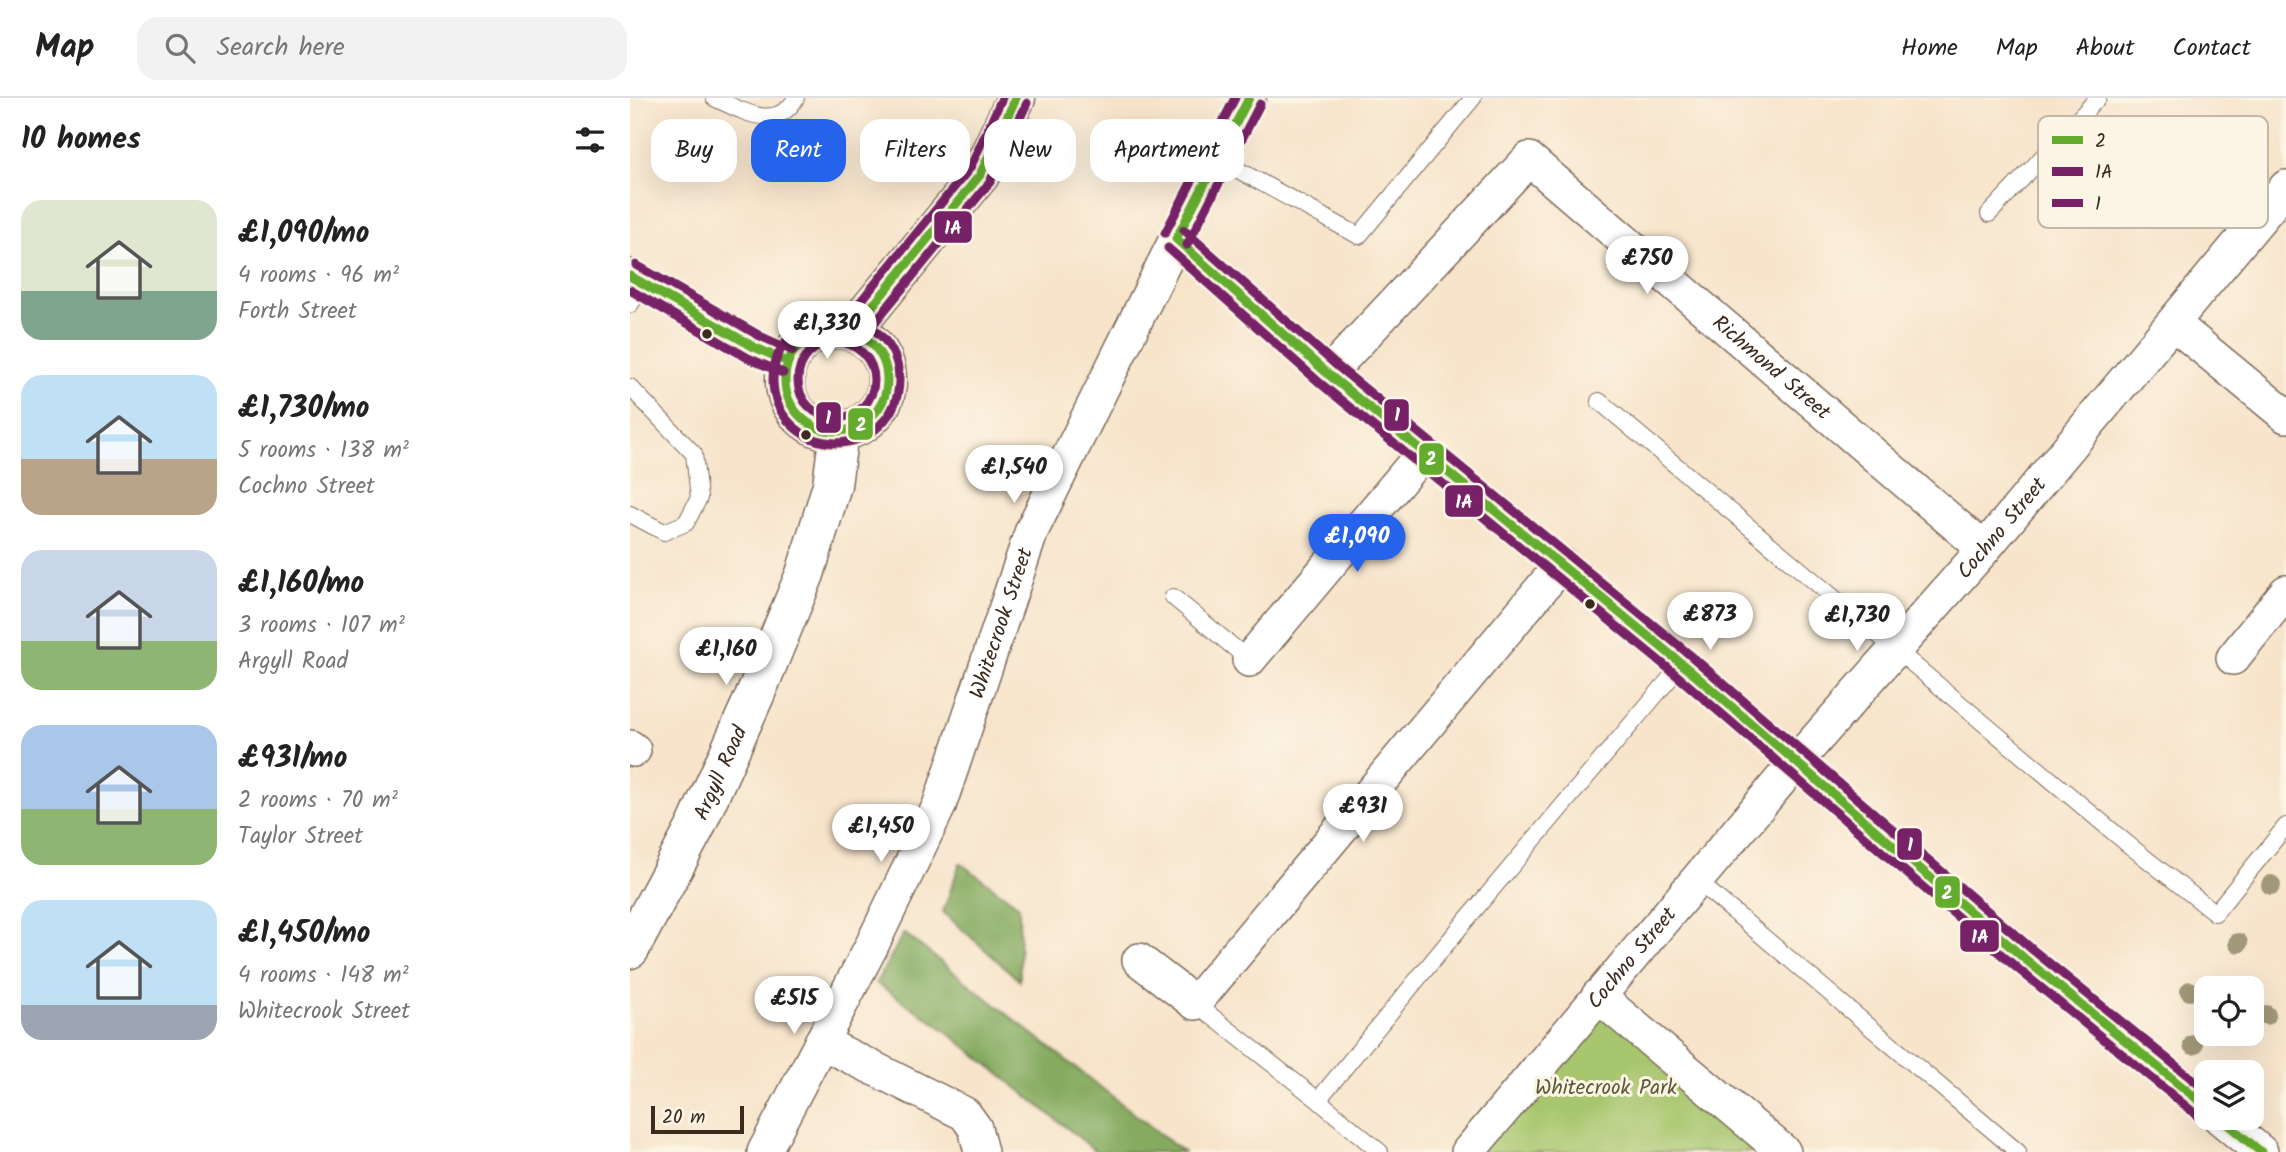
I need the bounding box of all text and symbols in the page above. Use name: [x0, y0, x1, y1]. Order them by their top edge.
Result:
search box: [137, 17, 627, 80]
text: Map: [35, 22, 95, 75]
text: Search here: [217, 27, 345, 69]
icon: search: [161, 29, 199, 67]
text: Home: [1901, 29, 1958, 68]
text: Map: [1996, 29, 2038, 68]
text: About: [2076, 29, 2134, 68]
text: Contact: [2172, 29, 2251, 68]
text: 10 homes: [21, 116, 141, 164]
legend: [2038, 116, 2268, 228]
chip: Buy: [651, 119, 737, 182]
chip: Rent: [751, 119, 846, 182]
chip: Filters: [860, 119, 970, 182]
chip: New: [984, 119, 1076, 182]
chip: Apartment: [1090, 119, 1244, 182]
icon: filters: [571, 121, 609, 159]
text: 2: [2095, 127, 2106, 157]
text: 1A: [2095, 158, 2113, 188]
text: 1: [2095, 190, 2101, 220]
text: £1,090/mo: [238, 210, 370, 258]
line badge: 1A: [933, 210, 973, 244]
text: 1A: [944, 214, 962, 244]
icon: home: [77, 228, 161, 312]
pin: £750: [1606, 236, 1688, 296]
text: £750: [1621, 241, 1673, 277]
text: 4 rooms · 96 m²: [238, 258, 399, 294]
text: Forth Street: [238, 294, 357, 330]
pin: £1,330: [770, 302, 884, 361]
text: £1,330: [794, 306, 860, 342]
street label: Richmond Street: [1704, 308, 1838, 429]
unlabelled marker: [700, 327, 714, 341]
text: £1,730/mo: [238, 385, 370, 433]
line badge: 1: [1383, 398, 1410, 432]
line badge: 1: [815, 401, 842, 434]
text: 1: [1394, 401, 1400, 431]
icon: home: [77, 403, 161, 487]
text: 1: [825, 404, 831, 434]
line badge: 2: [847, 407, 874, 441]
text: 2: [855, 411, 867, 441]
unlabelled marker: [799, 428, 813, 442]
text: 5 rooms · 138 m²: [238, 433, 409, 469]
line badge: 2: [1418, 442, 1445, 476]
text: 2: [1425, 445, 1437, 475]
pin: £1,540: [957, 446, 1071, 505]
text: £1,540: [981, 450, 1047, 486]
text: Cochno Street: [238, 469, 375, 505]
street label: Cochno Street: [1949, 470, 2056, 587]
line badge: 1A: [1444, 484, 1484, 518]
text: 1A: [1455, 488, 1473, 518]
pin: £1,090: [1300, 514, 1414, 574]
text: £1,090: [1324, 519, 1390, 555]
street label: Whitecrook Street: [961, 543, 1043, 703]
text: £1,160/mo: [238, 560, 364, 608]
icon: home: [77, 578, 161, 662]
pin: £873: [1669, 592, 1751, 652]
pin: £1,730: [1800, 594, 1914, 653]
unlabelled marker: [1583, 597, 1597, 611]
text: £873: [1683, 597, 1737, 633]
text: £1,730: [1824, 598, 1890, 634]
text: 3 rooms · 107 m²: [238, 608, 405, 644]
pin: £1,160: [669, 628, 783, 687]
text: £1,160: [695, 632, 757, 668]
text: Argyll Road: [238, 644, 348, 680]
street label: Argyll Road: [686, 720, 757, 826]
text: £931/mo: [238, 735, 347, 783]
icon: home: [77, 753, 161, 837]
text: 2 rooms · 70 m²: [238, 783, 398, 819]
pin: £931: [1322, 784, 1404, 844]
text: £931: [1339, 789, 1387, 825]
pin: £1,450: [824, 804, 938, 864]
text: £1,450: [848, 809, 914, 845]
text: Taylor Street: [238, 819, 363, 855]
line badge: 1: [1896, 827, 1923, 861]
text: 1: [1907, 831, 1913, 861]
line badge: 2: [1934, 875, 1961, 909]
text: 2: [1941, 879, 1953, 909]
street label: Cochno Street: [1580, 899, 1686, 1017]
text: £1,450/mo: [238, 910, 371, 958]
line badge: 1A: [1959, 919, 2000, 953]
text: 1A: [1971, 923, 1989, 953]
icon: home: [77, 928, 161, 1012]
text: 4 rooms · 148 m²: [238, 958, 409, 994]
pin: £515: [753, 976, 835, 1036]
map controls: [2194, 976, 2264, 1130]
button: locate: [2194, 976, 2264, 1046]
text: £515: [770, 981, 818, 1017]
text: Whitecrook Street: [238, 994, 410, 1030]
button: layers: [2194, 1060, 2264, 1130]
park label: Whitecrook Park: [1535, 1072, 1677, 1105]
scale bar: [651, 1103, 744, 1135]
text: 20 m: [662, 1103, 705, 1133]

